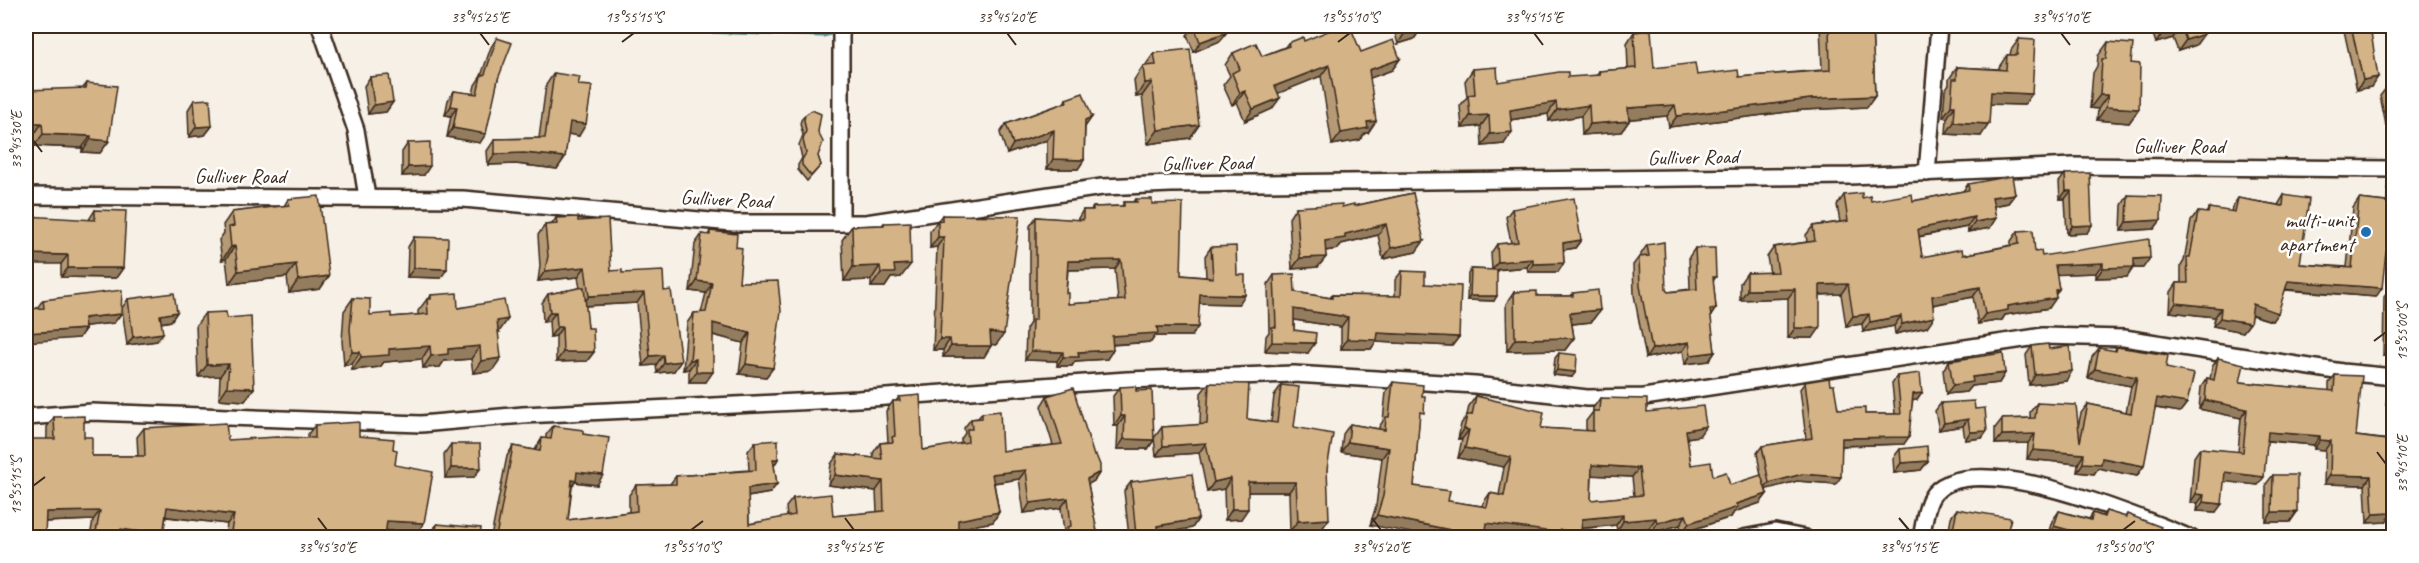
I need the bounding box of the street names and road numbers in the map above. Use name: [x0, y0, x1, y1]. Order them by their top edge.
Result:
street label: Gulliver Road: [2134, 133, 2228, 159]
street label: Gulliver Road: [1647, 143, 1742, 171]
street label: Gulliver Road: [1161, 149, 1256, 177]
street label: Gulliver Road: [195, 163, 289, 189]
street label: Gulliver Road: [680, 184, 776, 215]

